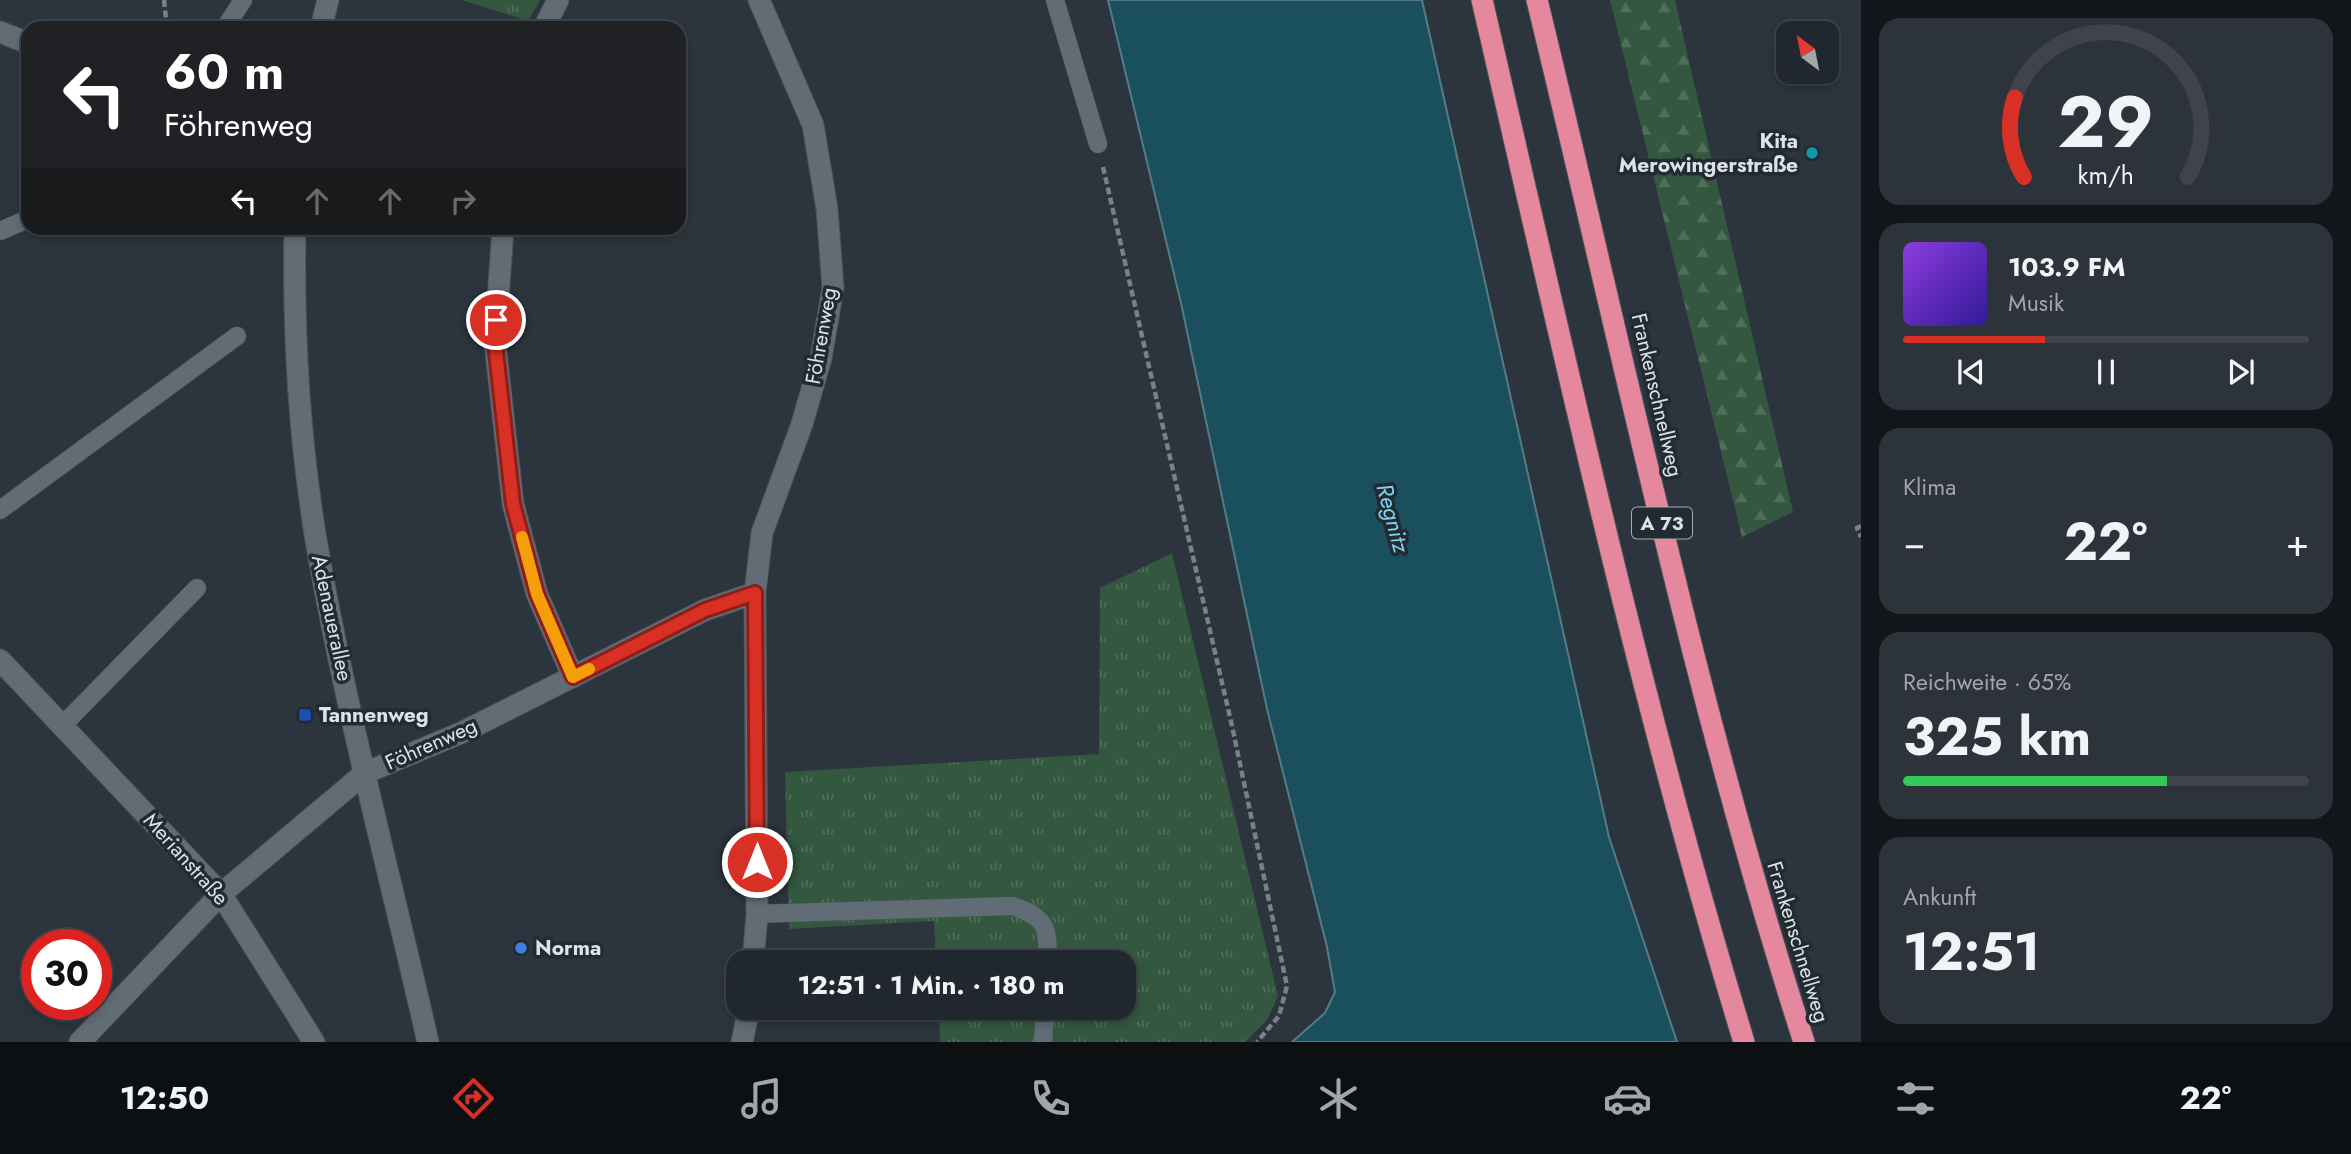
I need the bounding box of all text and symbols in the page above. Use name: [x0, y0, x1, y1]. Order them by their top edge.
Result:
north arrow: [1776, 21, 1839, 84]
map controls: [1776, 21, 1839, 84]
text: 60 m: [164, 37, 284, 107]
icon: left: [49, 49, 140, 140]
text: 29: [2058, 70, 2154, 175]
text: Föhrenweg: [164, 102, 313, 148]
place label: Kita Merowingerstraße: [1619, 126, 1798, 180]
marker: Kita Merowingerstraße: [1804, 145, 1820, 161]
text: km/h: [2078, 157, 2134, 193]
icon: left: [225, 182, 263, 220]
icon: ahead: [298, 182, 336, 220]
icon: ahead: [371, 182, 409, 220]
icon: right: [444, 182, 482, 220]
text: 103.9 FM: [2008, 248, 2125, 286]
street label: Föhrenweg: [798, 285, 844, 387]
text: Musik: [2008, 286, 2064, 320]
pin: [466, 290, 526, 350]
icon: arrive: [477, 301, 515, 339]
street label: Frankenschnellweg: [1624, 310, 1690, 480]
icon: previous: [1952, 353, 1990, 391]
icon: pause: [2087, 353, 2125, 391]
icon: next: [2222, 353, 2260, 391]
text: Klima: [1903, 470, 1956, 504]
water label: Regnitz: [1368, 480, 1419, 558]
text: 22°: [2064, 504, 2147, 580]
road number: A 73: [1632, 508, 1692, 538]
text: −: [1903, 515, 1925, 570]
text: +: [2286, 515, 2309, 570]
street label: Adenauerallee: [304, 552, 360, 684]
text: Reichweite · 65%: [1903, 665, 2071, 699]
text: 325 km: [1903, 699, 2091, 775]
place label: Tannenweg: [319, 700, 429, 730]
marker: Tannenweg: [297, 707, 313, 723]
street label: Föhrenweg: [380, 710, 482, 778]
street label: Merianstraße: [136, 806, 236, 912]
position arrow: [720, 825, 794, 899]
street label: Frankenschnellweg: [1759, 858, 1837, 1026]
text: Ankunft: [1903, 880, 1976, 914]
text: 12:51: [1903, 914, 2040, 990]
speed limit sign: 30: [21, 929, 112, 1020]
place label: Norma: [535, 933, 601, 963]
marker: Norma: [513, 940, 529, 956]
text: 12:51 · 1 Min. · 180 m: [797, 966, 1065, 1004]
icon: directions: [449, 1074, 498, 1123]
icon: music: [737, 1074, 786, 1123]
icon: phone: [1026, 1074, 1075, 1123]
icon: climate: [1314, 1074, 1363, 1123]
icon: car: [1603, 1074, 1652, 1123]
icon: filters: [1891, 1074, 1940, 1123]
text: 12:50: [120, 1075, 209, 1121]
text: 22°: [2180, 1075, 2231, 1121]

